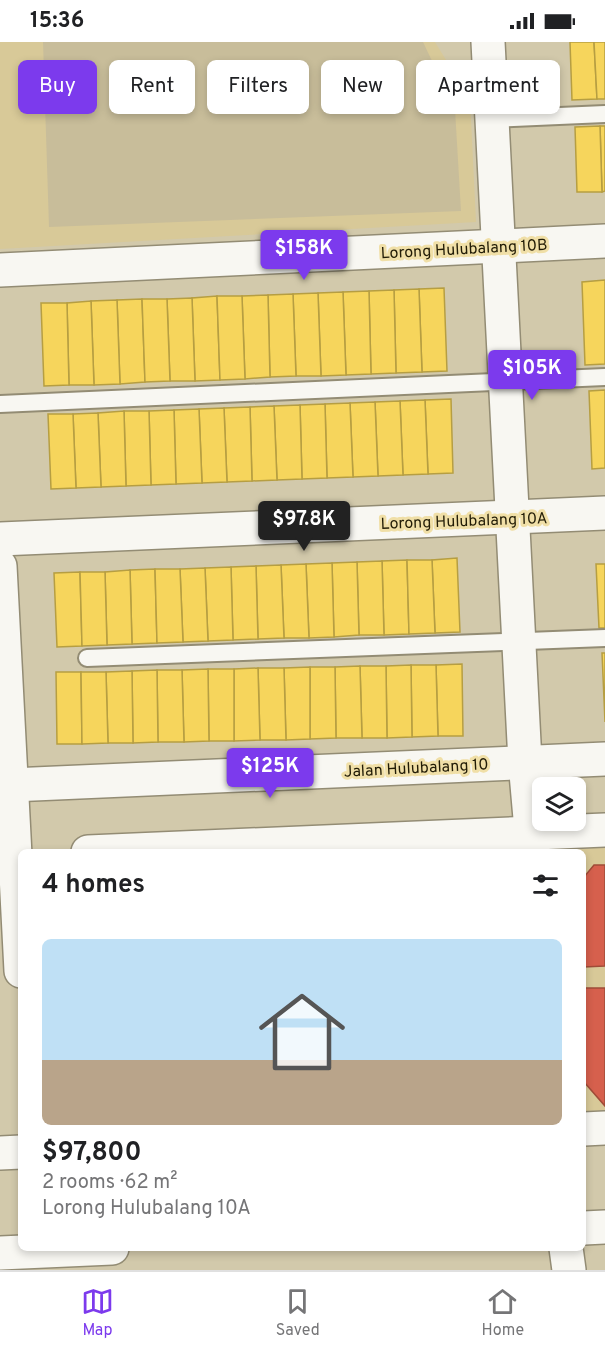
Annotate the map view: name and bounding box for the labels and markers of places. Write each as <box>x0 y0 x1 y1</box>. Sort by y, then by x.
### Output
pin: $158K <box>262 230 346 281</box>
pin: $105K <box>490 350 574 401</box>
pin: $97.8K <box>255 501 353 552</box>
pin: $125K <box>228 748 312 799</box>

